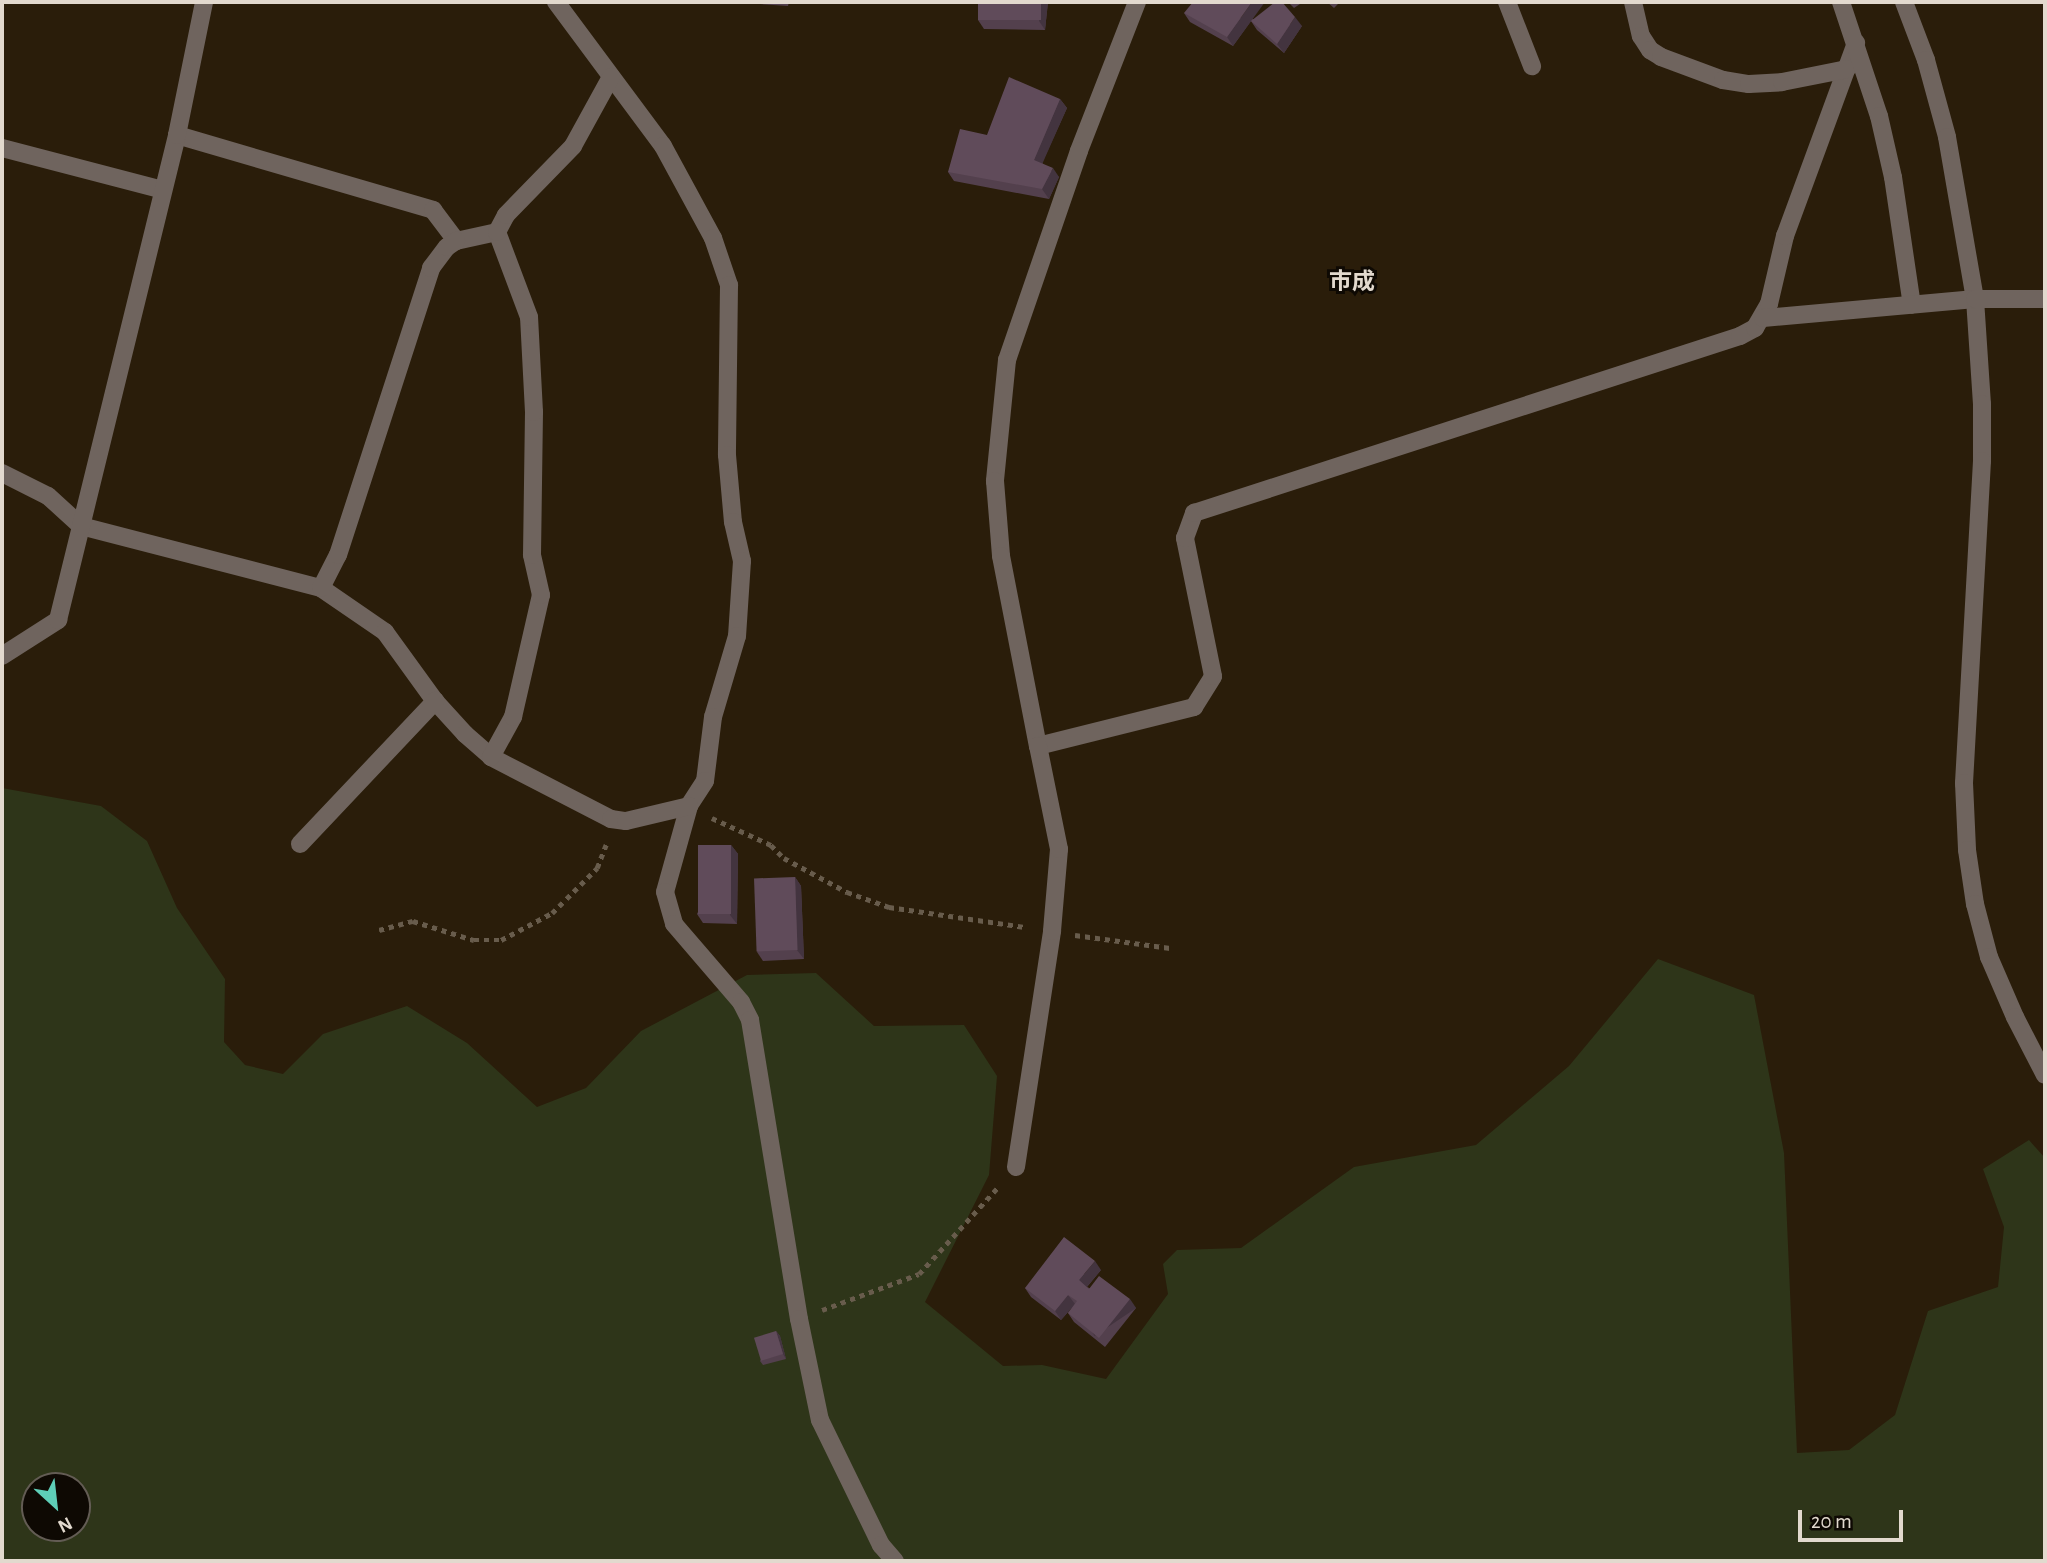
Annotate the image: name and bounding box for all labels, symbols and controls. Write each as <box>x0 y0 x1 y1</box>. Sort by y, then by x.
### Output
district label: 市成 <box>1329 269 1375 297</box>
north arrow <box>21 1472 91 1542</box>
scale bar <box>1802 1496 1907 1540</box>
text: 20 m <box>1811 1511 1852 1532</box>
text: N <box>55 1513 75 1536</box>

